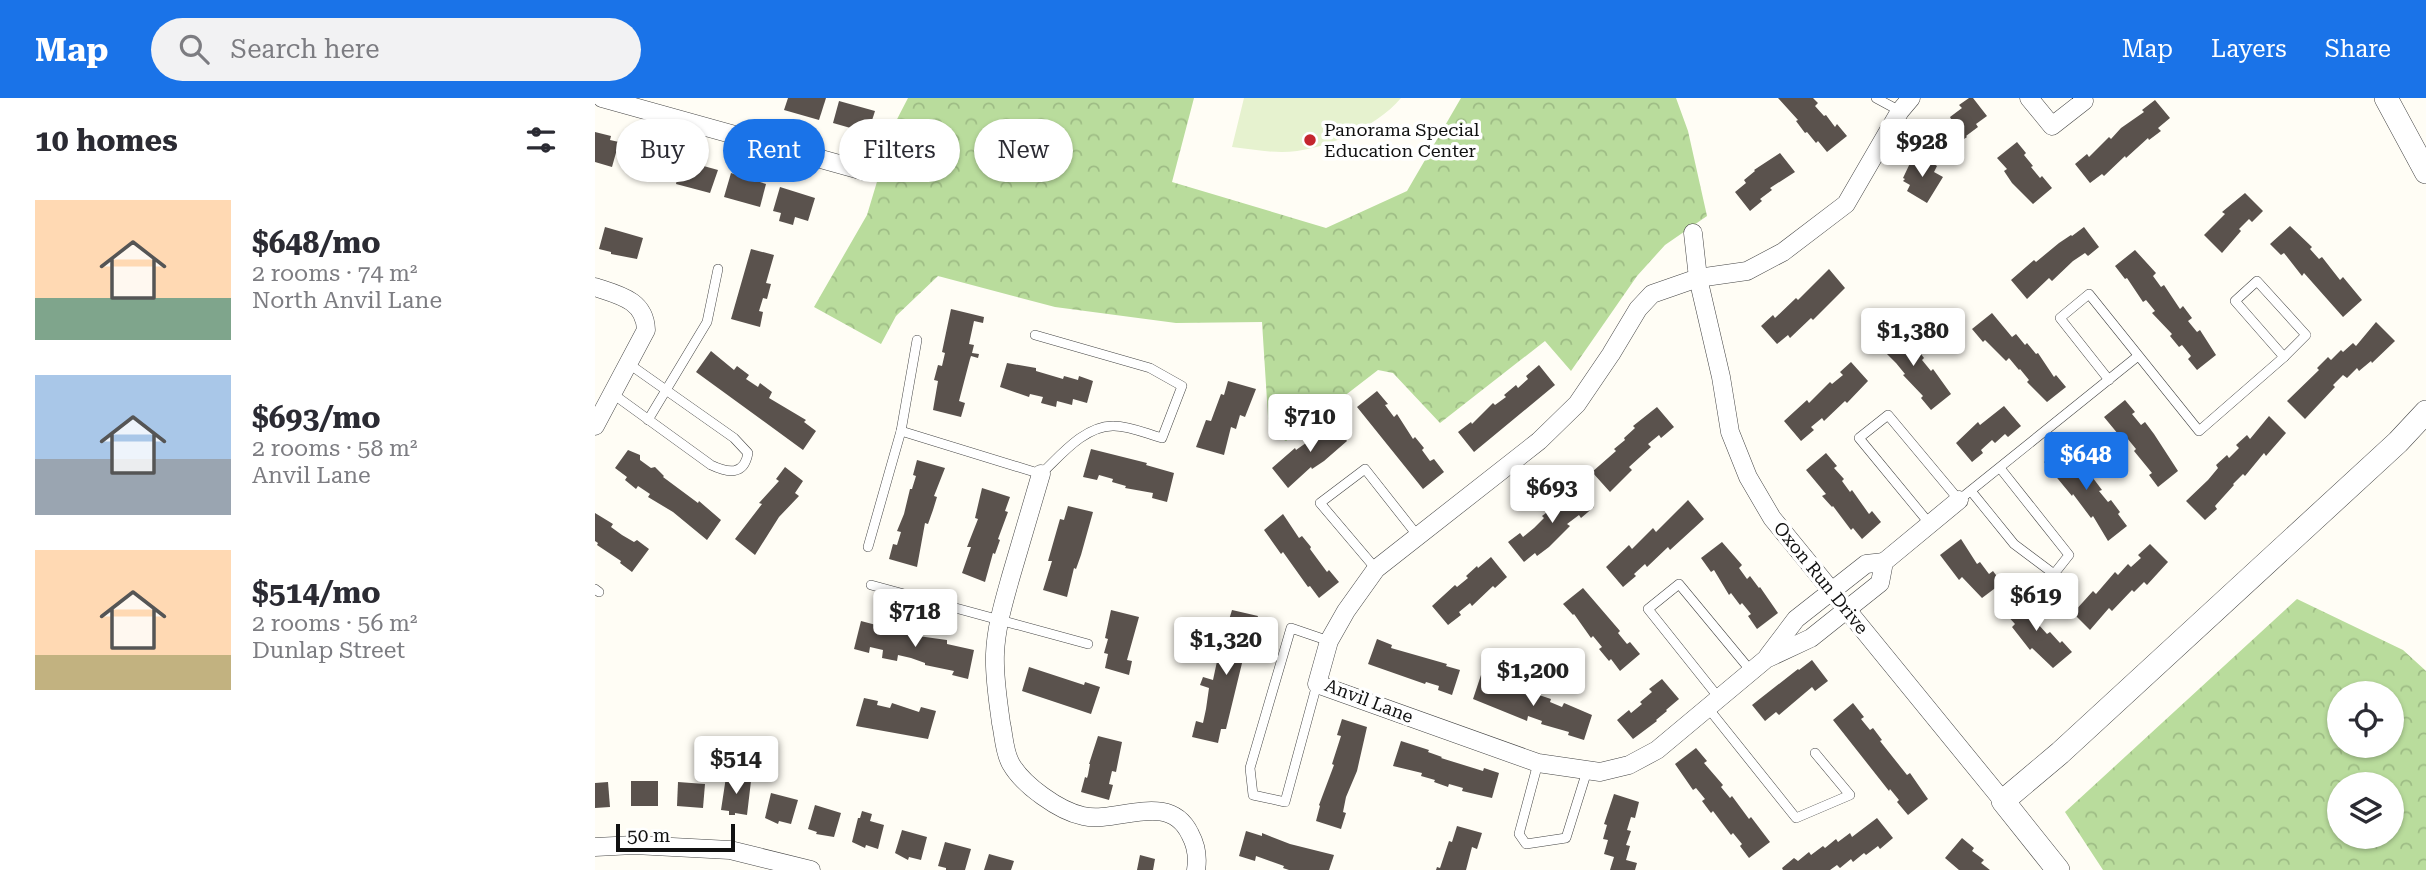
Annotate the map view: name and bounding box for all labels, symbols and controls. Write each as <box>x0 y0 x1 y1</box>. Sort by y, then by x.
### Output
search box <box>151 18 641 81</box>
text: Map <box>35 30 109 69</box>
icon: search <box>175 30 213 68</box>
text: Search here <box>231 34 380 64</box>
text: Map <box>2122 35 2173 63</box>
text: Layers <box>2211 35 2287 63</box>
text: Share <box>2325 35 2391 63</box>
chip: Buy <box>616 119 709 182</box>
chip: Rent <box>723 119 825 182</box>
chip: Filters <box>839 119 960 182</box>
chip: New <box>974 119 1073 182</box>
place label: Panorama Special Education Center <box>1324 119 1480 161</box>
pin: $928 <box>1881 120 1963 179</box>
icon: filters <box>522 121 560 159</box>
text: 10 homes <box>35 123 178 158</box>
text: $928 <box>1896 128 1948 155</box>
marker: Panorama Special Education Center <box>1302 132 1318 148</box>
text: $648/mo <box>252 225 381 260</box>
icon: home <box>91 228 175 312</box>
text: 2 rooms · 74 m² <box>252 260 418 287</box>
text: North Anvil Lane <box>252 287 442 314</box>
pin: $1,380 <box>1856 308 1970 368</box>
text: $1,380 <box>1877 317 1949 344</box>
pin: $710 <box>1269 394 1351 454</box>
text: $693/mo <box>252 400 381 435</box>
icon: home <box>91 403 175 487</box>
text: $710 <box>1284 403 1336 430</box>
pin: $648 <box>2045 432 2127 492</box>
text: 2 rooms · 58 m² <box>252 435 418 462</box>
text: $648 <box>2060 441 2112 468</box>
text: Anvil Lane <box>252 462 371 489</box>
pin: $693 <box>1511 466 1593 525</box>
text: $693 <box>1526 474 1578 501</box>
street label: Oxon Run Drive <box>1770 517 1873 638</box>
pin: $619 <box>1995 574 2077 633</box>
text: $514/mo <box>252 575 381 610</box>
icon: home <box>91 578 175 662</box>
text: $619 <box>2010 582 2062 609</box>
pin: $718 <box>874 589 956 649</box>
text: $718 <box>889 598 941 625</box>
text: 2 rooms · 56 m² <box>252 610 418 637</box>
pin: $1,320 <box>1169 618 1283 677</box>
text: $1,320 <box>1190 626 1262 653</box>
text: Dunlap Street <box>252 637 405 664</box>
pin: $1,200 <box>1476 648 1590 708</box>
text: $1,200 <box>1497 657 1569 684</box>
street label: Anvil Lane <box>1322 674 1416 727</box>
map controls <box>2327 681 2404 849</box>
button: locate <box>2327 681 2404 758</box>
pin: $514 <box>695 736 777 796</box>
text: $514 <box>710 745 762 772</box>
button: layers <box>2327 772 2404 849</box>
scale bar <box>616 821 735 853</box>
text: 50 m <box>627 824 670 847</box>

